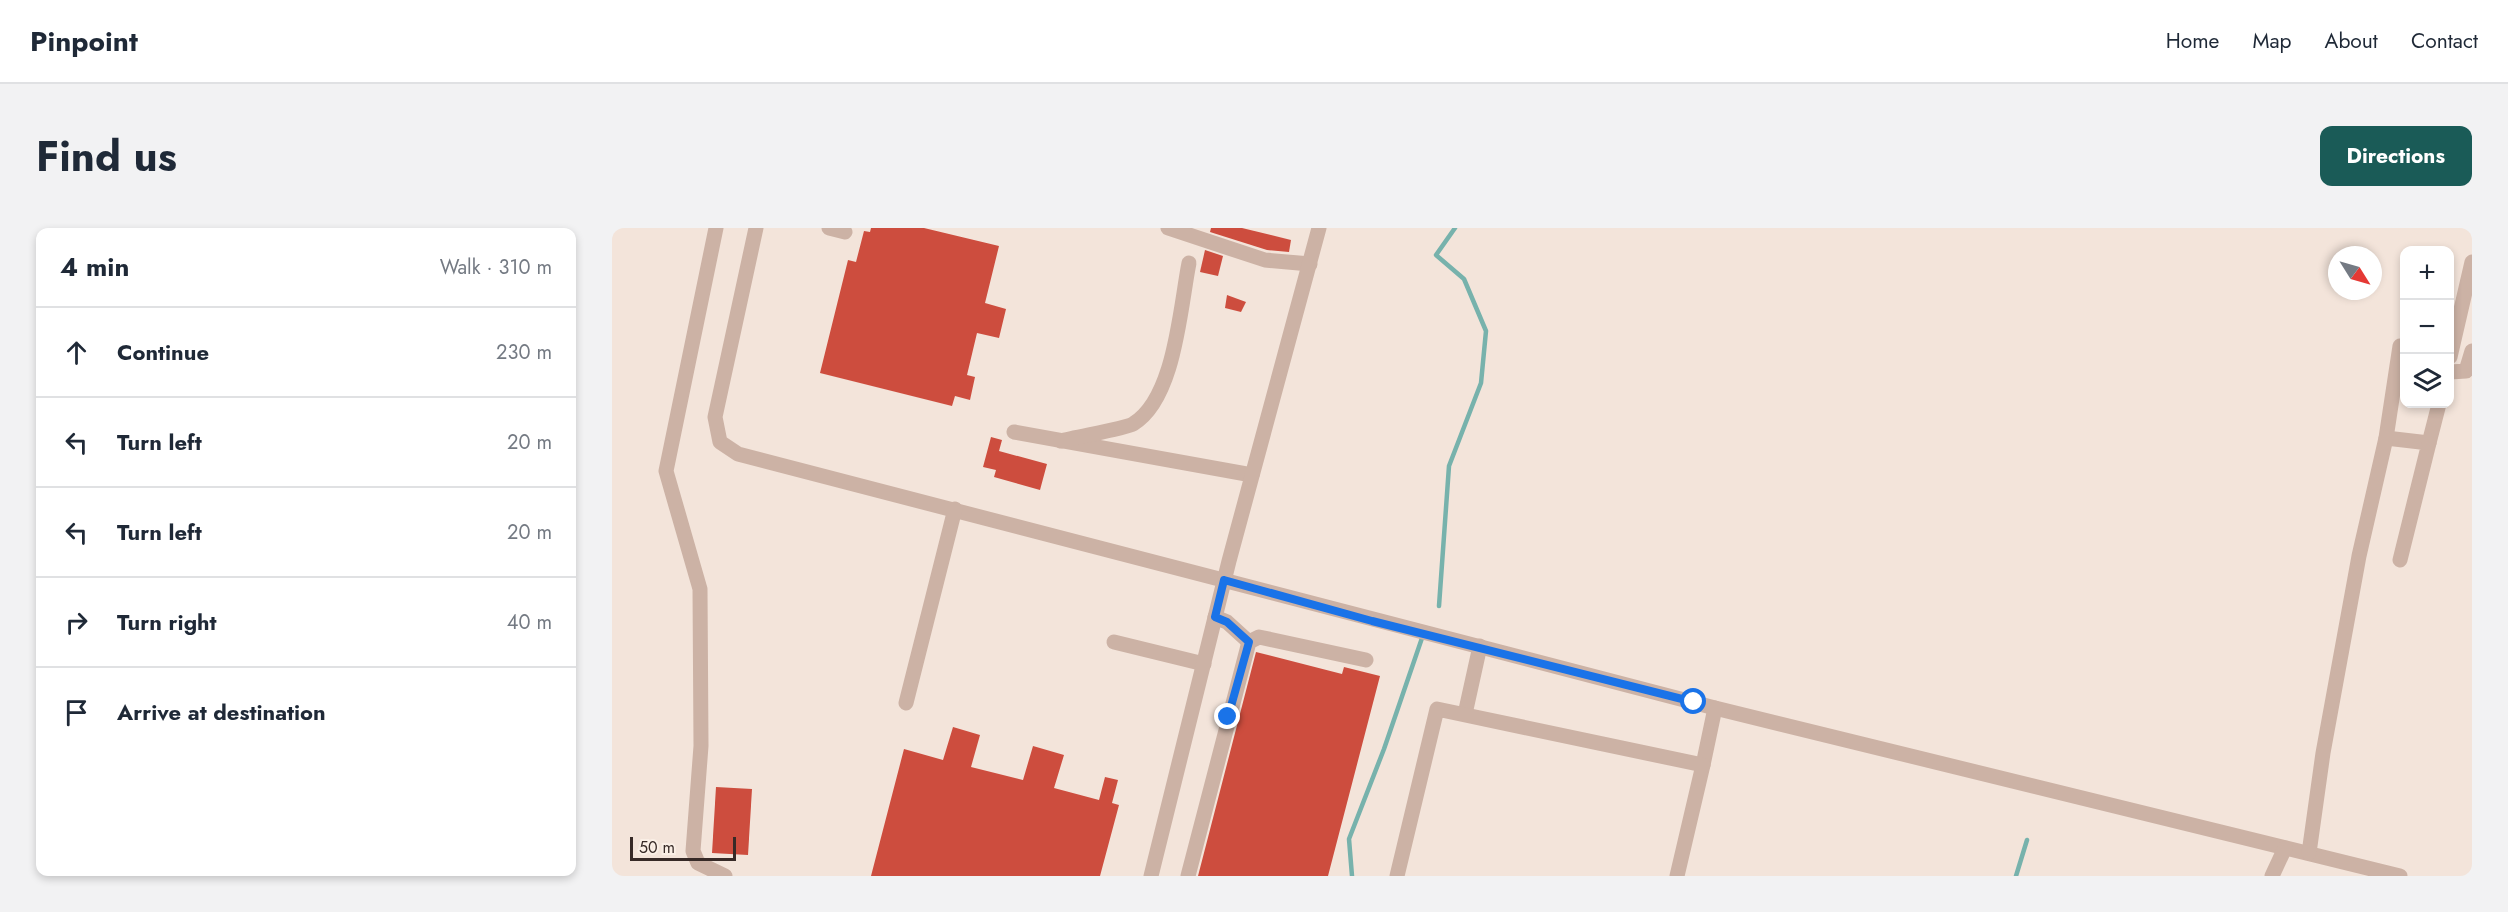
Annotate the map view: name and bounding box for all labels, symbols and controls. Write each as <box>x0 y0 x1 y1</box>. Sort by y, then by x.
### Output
text: Pinpoint <box>30 21 138 62</box>
text: Home <box>2166 26 2219 56</box>
text: Map <box>2252 26 2292 56</box>
text: About <box>2325 26 2378 56</box>
text: Contact <box>2411 26 2478 56</box>
text: Find us <box>36 126 177 187</box>
button: Directions <box>2320 126 2472 186</box>
north arrow <box>2328 246 2382 300</box>
map controls <box>2400 246 2454 408</box>
button: + <box>2400 246 2454 300</box>
text: 4 min <box>60 248 129 286</box>
text: Walk · 310 m <box>440 253 552 282</box>
button: − <box>2400 300 2454 354</box>
icon: ahead <box>60 336 93 369</box>
text: Continue <box>117 336 209 368</box>
text: 230 m <box>496 338 552 367</box>
button: layers <box>2400 354 2454 408</box>
icon: left <box>60 426 93 459</box>
text: Turn left <box>117 426 202 458</box>
text: 20 m <box>507 428 552 457</box>
icon: left <box>60 516 93 549</box>
text: Turn left <box>117 516 202 548</box>
text: 20 m <box>507 518 552 547</box>
icon: right <box>60 606 93 639</box>
text: Turn right <box>117 606 217 638</box>
text: 40 m <box>507 608 552 637</box>
route start <box>1680 688 1706 714</box>
icon: arrive <box>60 696 93 729</box>
text: Arrive at destination <box>117 696 326 728</box>
route end <box>1214 703 1240 729</box>
scale bar <box>630 834 736 862</box>
text: 50 m <box>639 836 675 859</box>

